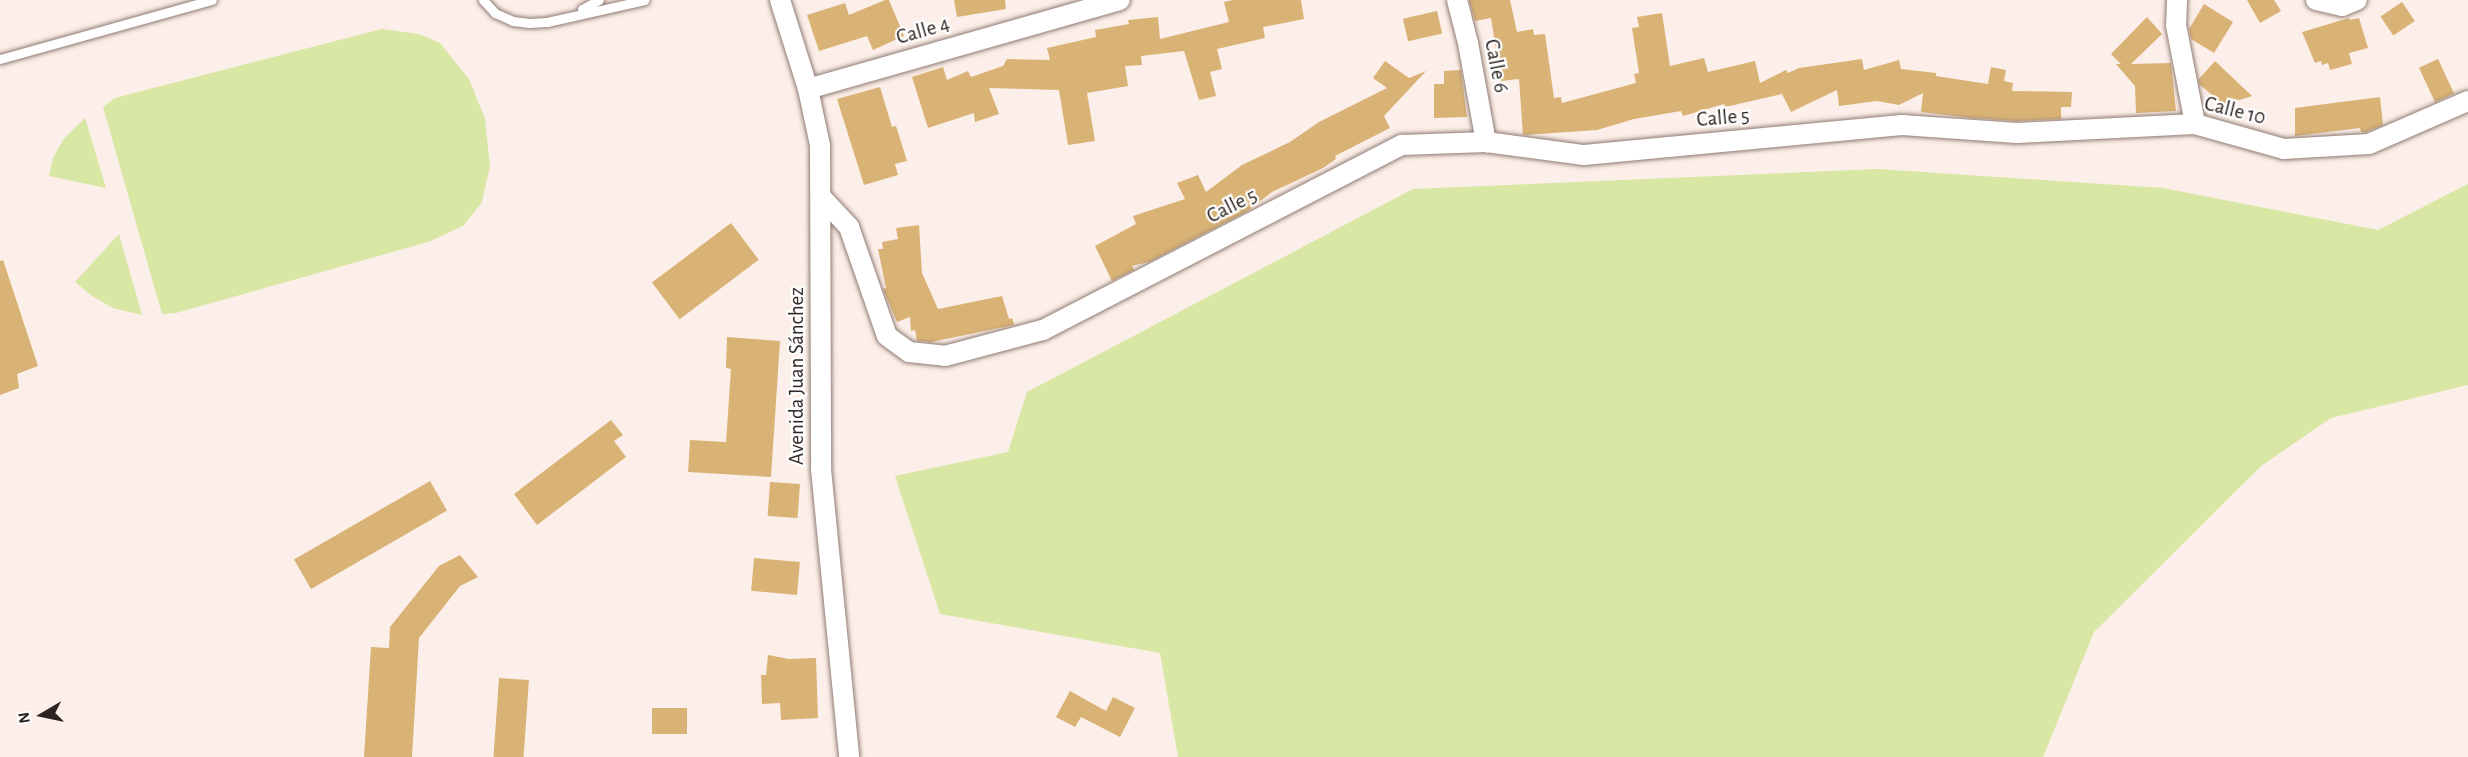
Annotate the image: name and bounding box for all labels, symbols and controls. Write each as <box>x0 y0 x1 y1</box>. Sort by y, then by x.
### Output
street label: Calle 4 <box>893 11 953 51</box>
street label: Calle 6 <box>1478 37 1514 95</box>
street label: Calle 10 <box>2202 91 2268 131</box>
street label: Calle 5 <box>1696 103 1750 133</box>
street label: Calle 5 <box>1203 183 1261 229</box>
street label: Avenida Juan Sánchez <box>784 287 810 465</box>
north arrow <box>12 685 72 745</box>
text: N <box>15 711 33 725</box>

